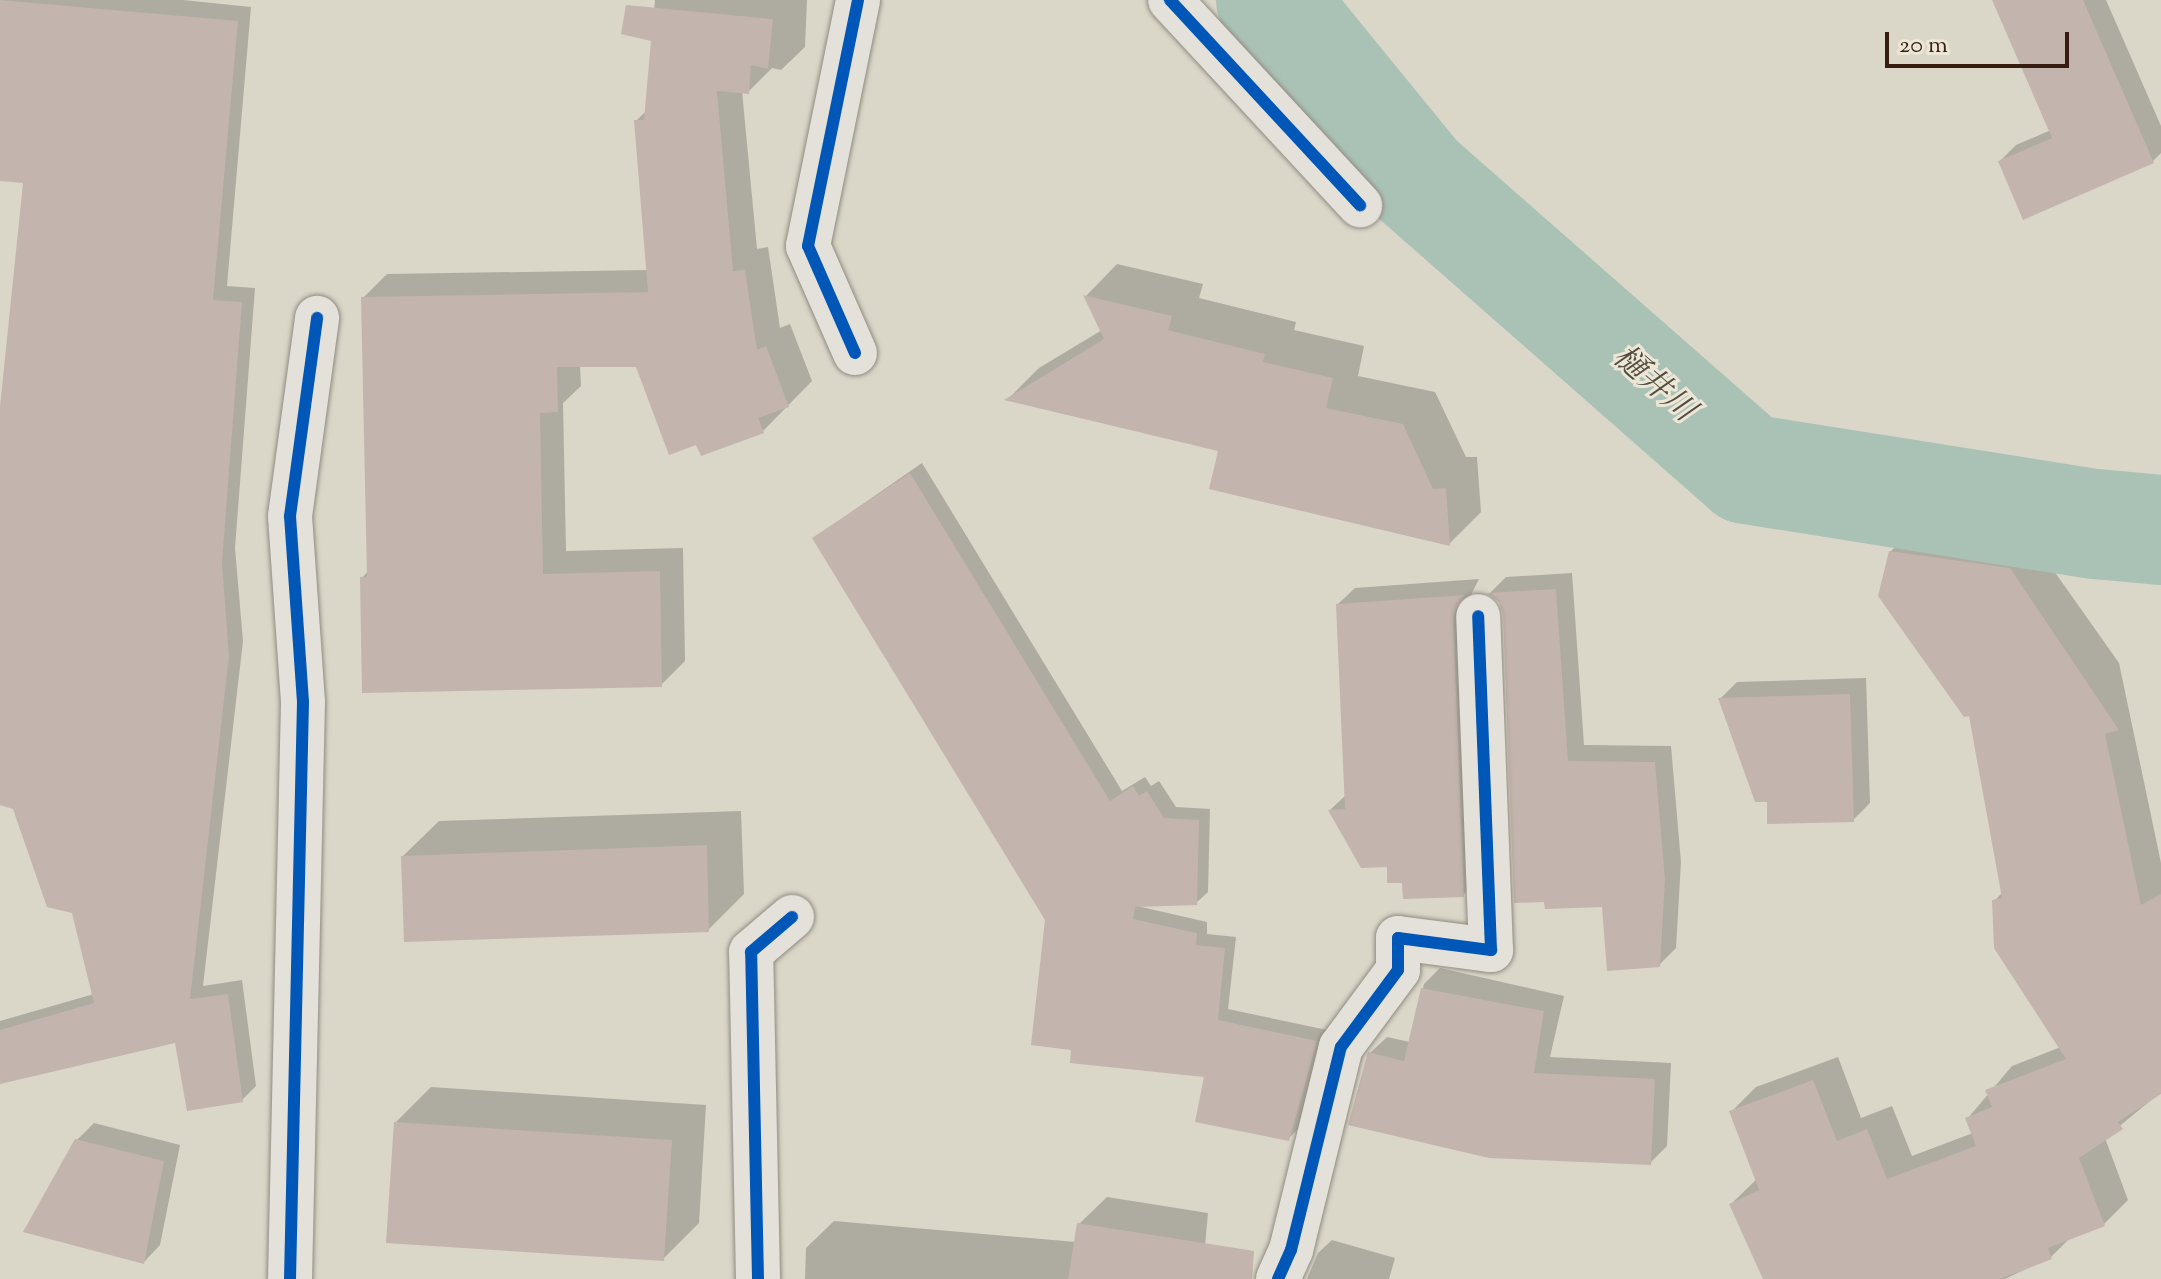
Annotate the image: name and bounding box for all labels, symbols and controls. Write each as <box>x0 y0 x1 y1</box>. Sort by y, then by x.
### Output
scale bar <box>1889 16 2073 66</box>
text: 20 m <box>1899 29 1948 63</box>
water label: 樋井川 <box>1604 339 1702 431</box>

